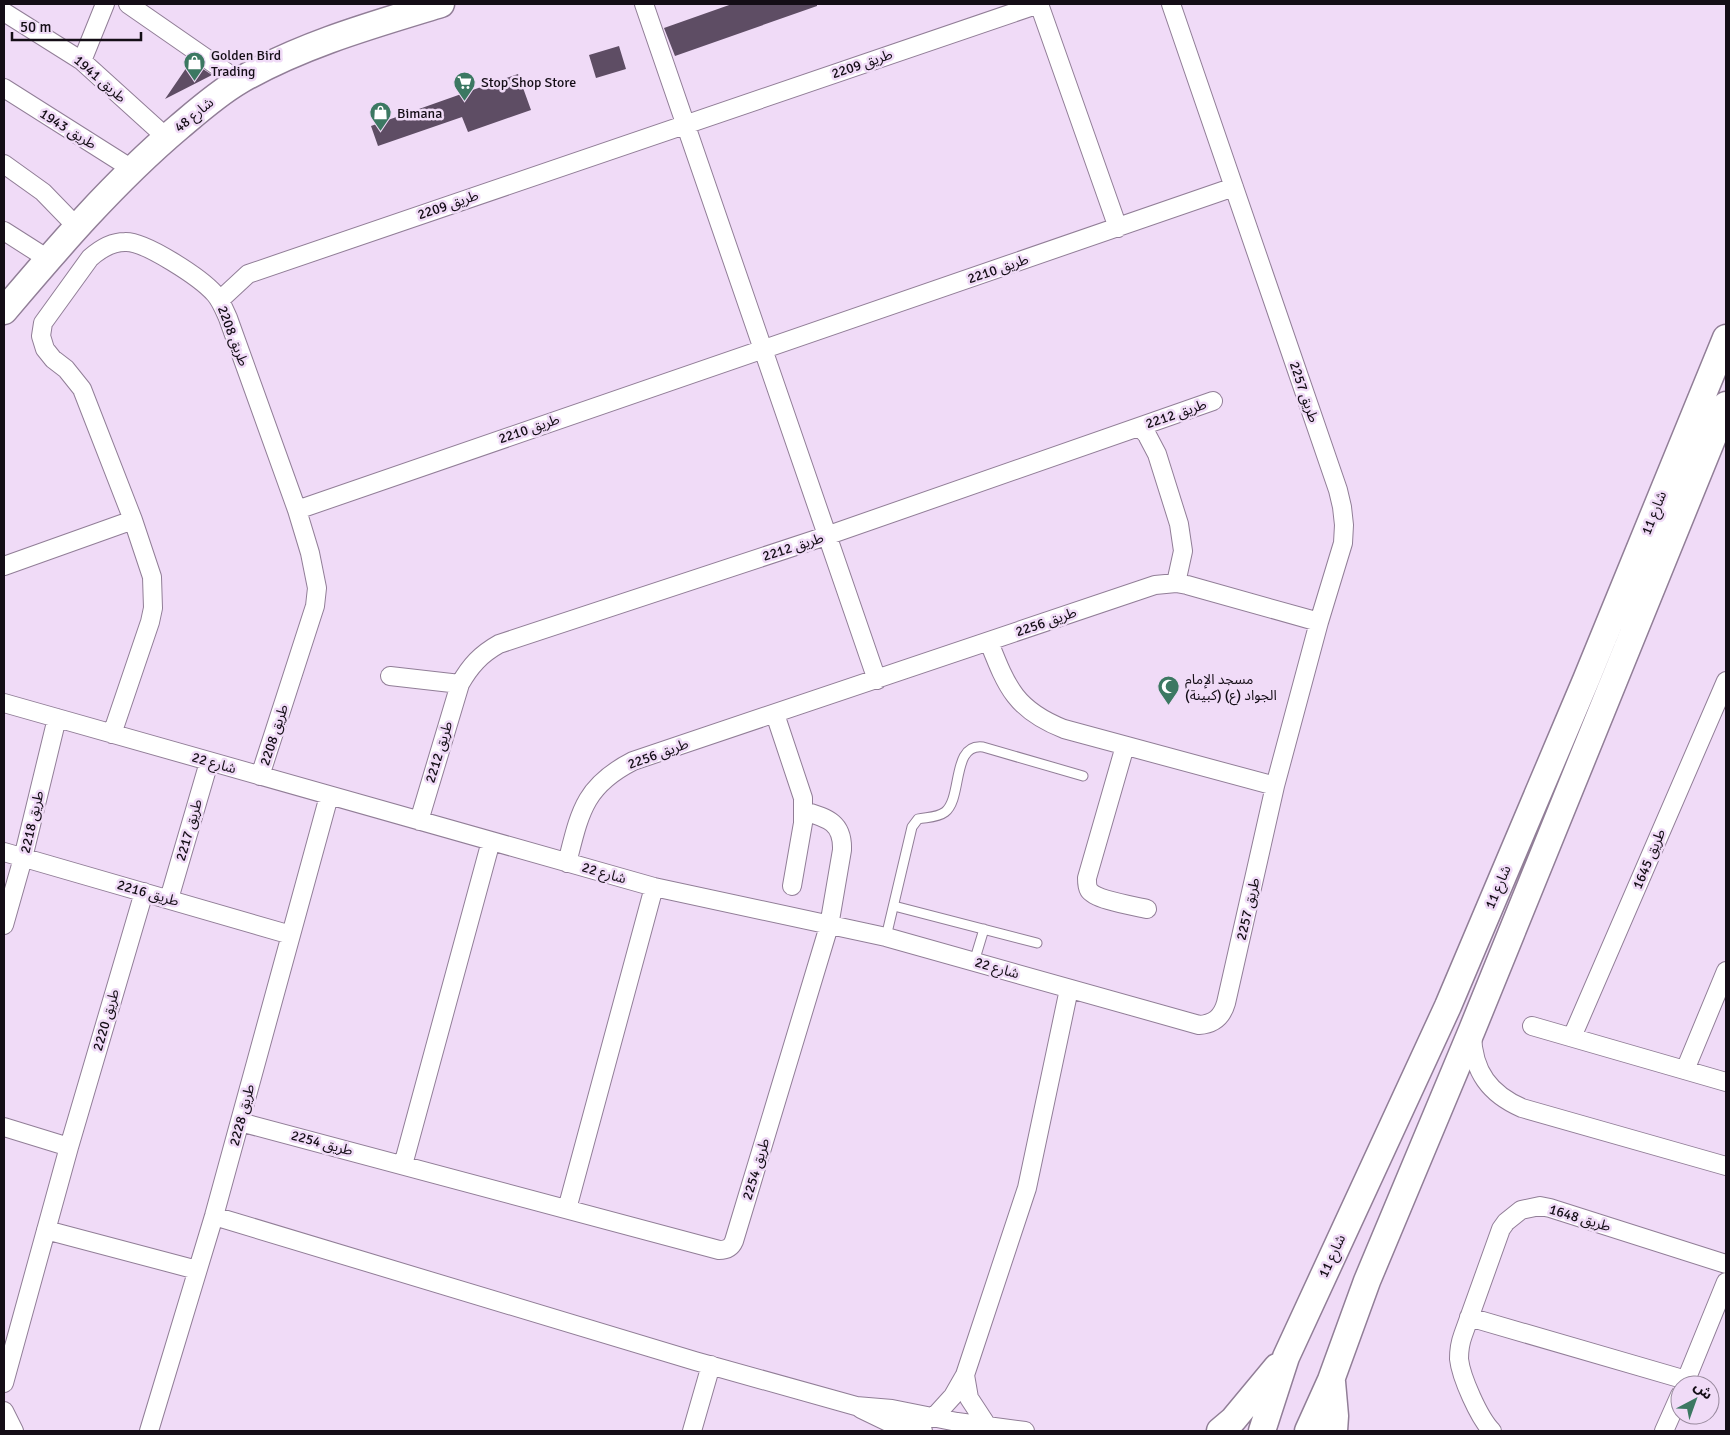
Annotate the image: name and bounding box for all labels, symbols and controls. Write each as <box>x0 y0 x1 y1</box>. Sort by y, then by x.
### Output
scale bar <box>12 10 141 42</box>
text: 50 m <box>20 18 51 36</box>
street label: طريق 2209 <box>829 46 895 83</box>
place label: Golden Bird Trading <box>211 47 281 80</box>
shop icon: Golden Bird Trading <box>183 51 207 82</box>
street label: طريق 1941 <box>70 52 130 107</box>
supermarket icon: Stop Shop Store <box>453 70 477 101</box>
place label: Stop Shop Store <box>481 74 576 91</box>
street label: شارع 48 <box>171 94 218 137</box>
shop icon: Bimana <box>369 101 393 132</box>
street label: طريق 1943 <box>36 105 99 154</box>
place label: Bimana <box>397 105 442 122</box>
street label: طريق 2209 <box>415 187 481 224</box>
street label: طريق 2210 <box>965 251 1031 288</box>
street label: طريق 2208 <box>213 303 252 369</box>
street label: طريق 2257 <box>1285 359 1322 425</box>
street label: طريق 2212 <box>1143 396 1209 433</box>
street label: طريق 2210 <box>496 411 562 448</box>
street label: شارع 11 <box>1638 489 1672 538</box>
street label: طريق 2212 <box>760 529 826 566</box>
street label: طريق 2256 <box>1013 604 1079 641</box>
place label: مسجد الإمام الجواد (ع) (كبينة) <box>1185 671 1277 706</box>
mosque icon: مسجد الإمام الجواد (ع) (كبينة) <box>1157 675 1181 706</box>
street label: طريق 2208 <box>256 702 293 768</box>
street label: طريق 2212 <box>422 719 457 785</box>
street label: طريق 2256 <box>625 735 691 774</box>
street label: شارع 22 <box>189 749 238 779</box>
street label: طريق 2218 <box>17 789 48 855</box>
street label: طريق 2217 <box>172 797 207 863</box>
street label: طريق 1645 <box>1629 826 1670 892</box>
street label: شارع 22 <box>579 859 628 889</box>
street label: شارع 11 <box>1481 863 1517 912</box>
street label: طريق 2216 <box>115 876 181 911</box>
street label: طريق 2257 <box>1233 876 1264 942</box>
street label: شارع 22 <box>972 954 1021 984</box>
street label: طريق 2220 <box>89 987 124 1053</box>
street label: طريق 2228 <box>226 1082 259 1148</box>
street label: طريق 2254 <box>289 1127 355 1160</box>
street label: طريق 2254 <box>739 1136 774 1202</box>
street label: طريق 1648 <box>1547 1201 1613 1236</box>
street label: شارع 11 <box>1315 1232 1351 1281</box>
north arrow <box>1670 1375 1720 1425</box>
text: ش <box>1690 1378 1716 1403</box>

